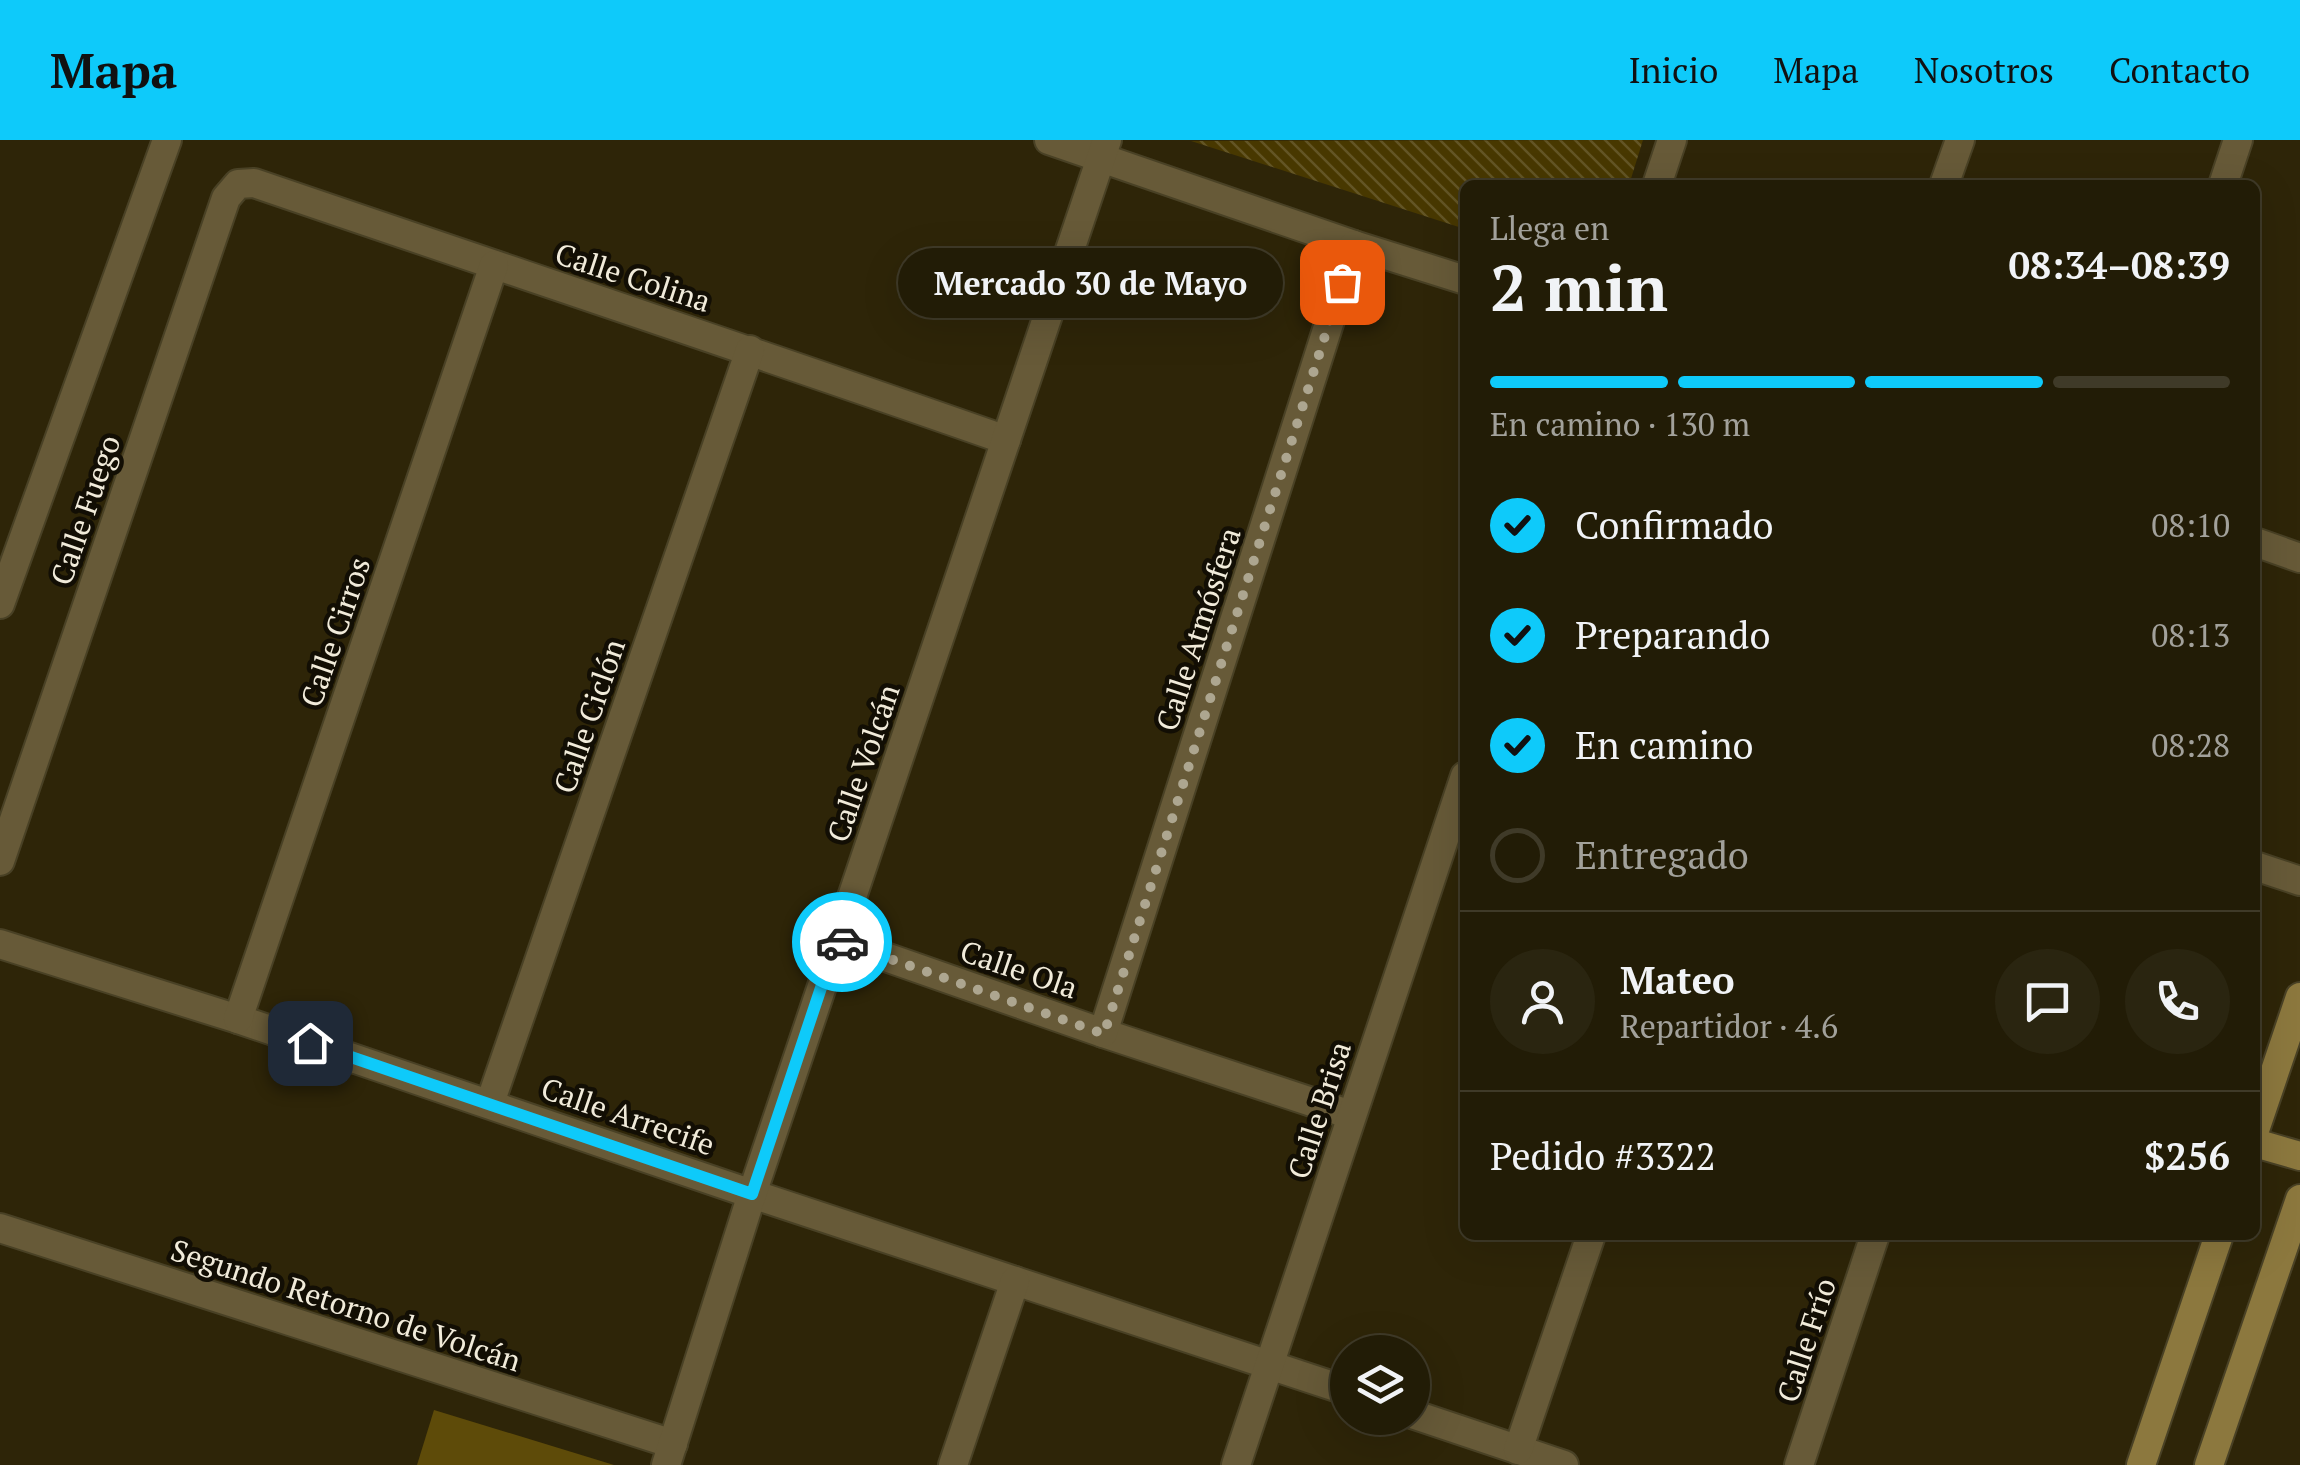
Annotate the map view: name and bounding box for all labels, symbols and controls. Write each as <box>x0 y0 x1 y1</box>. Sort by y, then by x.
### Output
text: Mapa <box>50 38 177 102</box>
text: Inicio <box>1628 47 1718 93</box>
text: Mapa <box>1773 47 1859 93</box>
text: Nosotros <box>1914 47 2054 93</box>
text: Contacto <box>2109 47 2250 93</box>
text: Llega en <box>1490 207 1609 249</box>
street label: Calle Colina <box>550 233 716 321</box>
pin <box>1300 240 1385 325</box>
text: 08:34–08:39 <box>2008 240 2230 290</box>
text: 2 min <box>1490 243 1668 330</box>
callout: Mercado 30 de Mayo <box>897 247 1282 317</box>
icon: bag <box>1315 255 1370 310</box>
text: Mercado 30 de Mayo <box>934 262 1247 304</box>
text: En camino · 130 m <box>1490 403 1750 445</box>
street label: Calle Fuego <box>41 430 129 590</box>
icon: check <box>1490 498 1545 553</box>
text: Confirmado <box>1575 500 1774 550</box>
text: 08:10 <box>2151 504 2230 546</box>
street label: Calle Atmósfera <box>1146 522 1250 736</box>
street label: Calle Cirros <box>291 552 379 712</box>
icon: check <box>1490 608 1545 663</box>
text: Preparando <box>1575 610 1770 660</box>
text: 08:13 <box>2151 614 2230 656</box>
street label: Calle Ciclón <box>544 633 634 798</box>
street label: Calle Volcán <box>817 679 909 847</box>
icon: check <box>1490 718 1545 773</box>
text: En camino <box>1575 720 1754 770</box>
text: 08:28 <box>2151 724 2230 766</box>
text: Entregado <box>1575 830 1749 880</box>
courier <box>792 892 892 992</box>
icon: car <box>815 915 870 970</box>
street label: Calle Ola <box>955 930 1083 1008</box>
button: person <box>1490 949 1595 1054</box>
button: chat <box>1995 949 2100 1054</box>
button: phone <box>2125 949 2230 1054</box>
text: Mateo <box>1620 955 1735 1005</box>
pin <box>268 1001 353 1086</box>
text: Repartidor · 4.6 <box>1620 1005 1838 1047</box>
icon: home <box>283 1016 338 1071</box>
street label: Calle Brisa <box>1278 1036 1360 1184</box>
street label: Calle Arrecife <box>536 1068 720 1164</box>
text: Pedido #3322 <box>1490 1131 1716 1181</box>
text: $256 <box>2144 1131 2230 1181</box>
street label: Segundo Retorno de Volcán <box>166 1229 526 1381</box>
street label: Calle Frío <box>1767 1273 1845 1407</box>
map controls <box>1330 1335 1430 1435</box>
button: layers <box>1330 1335 1430 1435</box>

